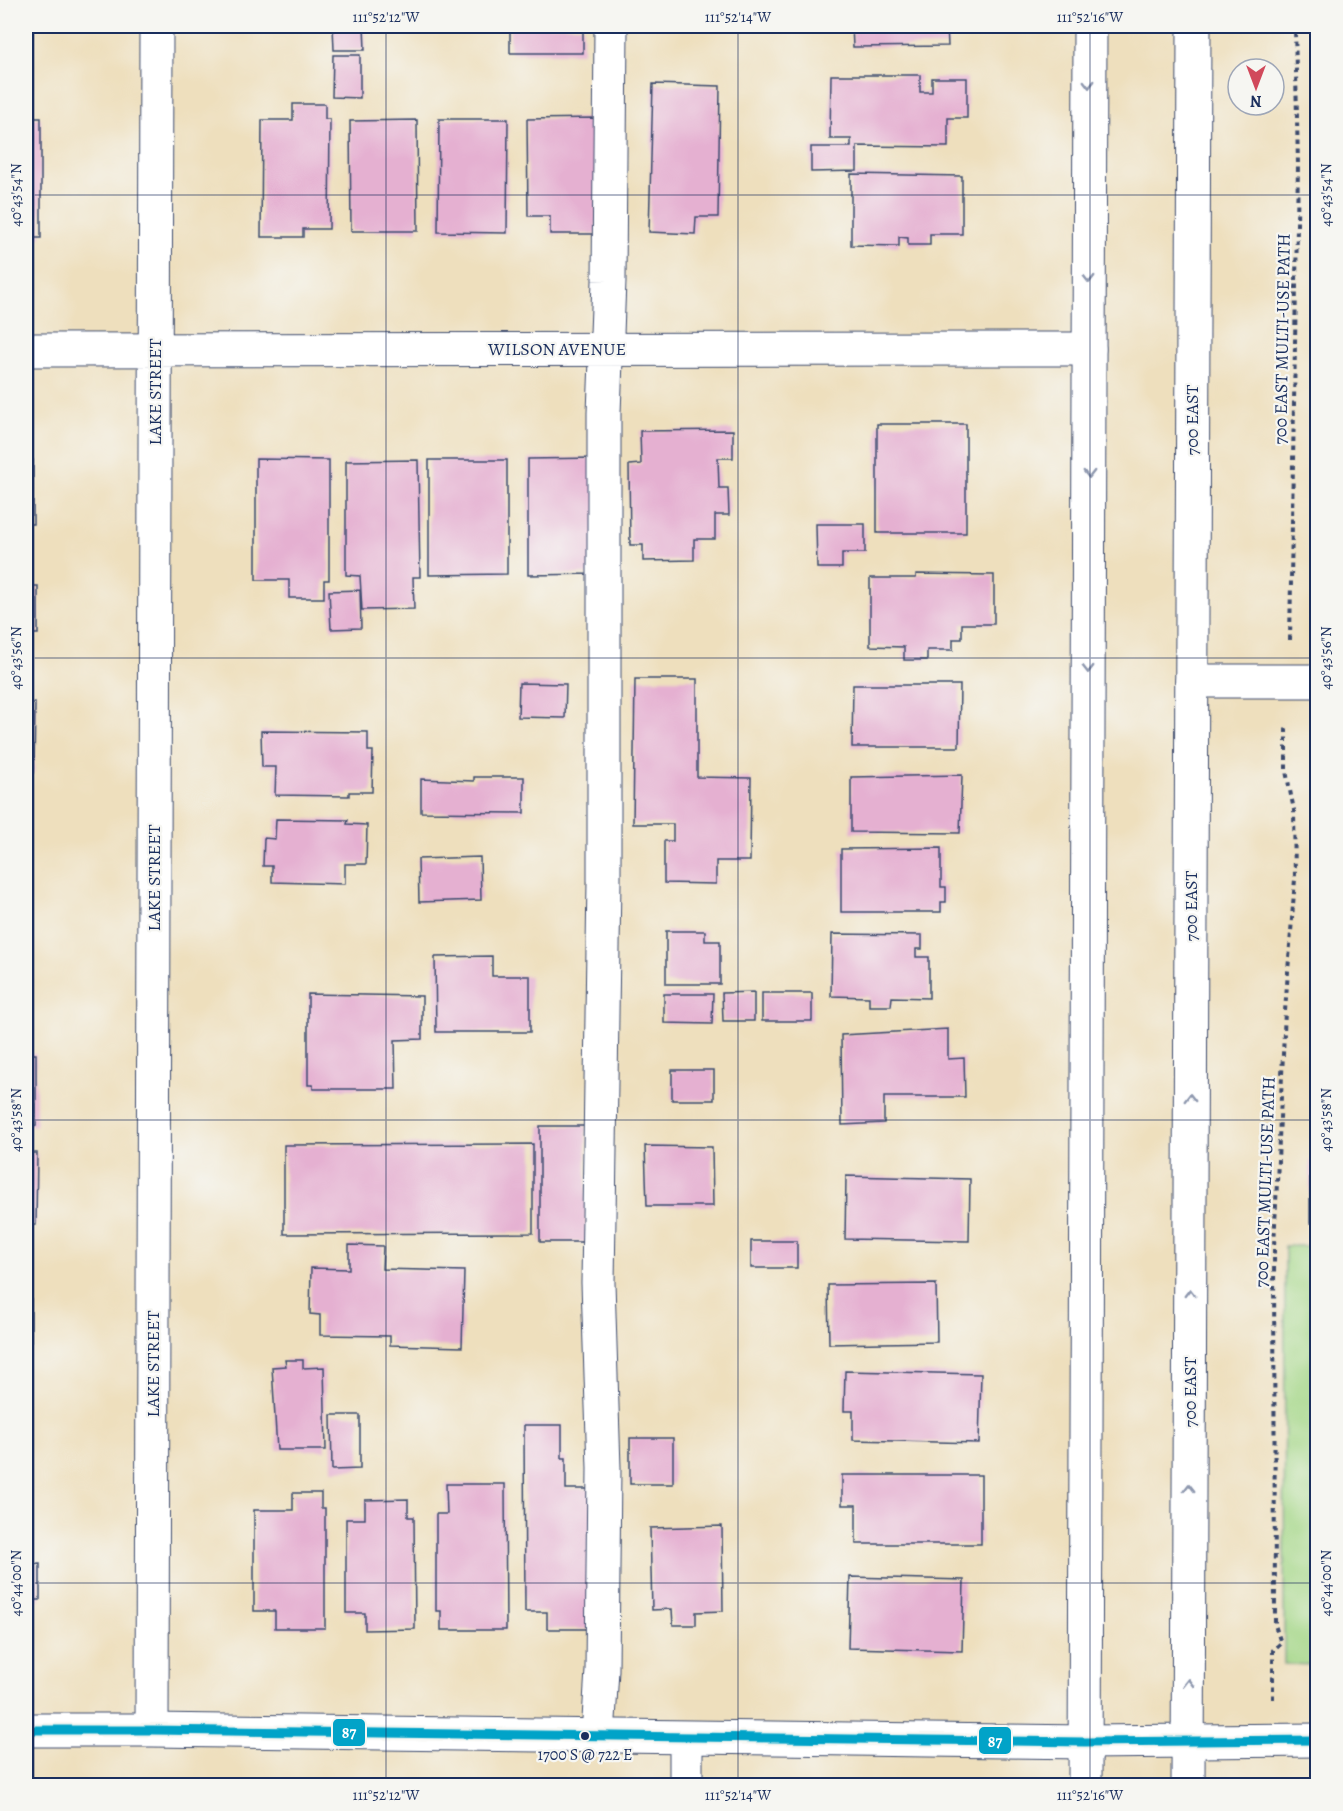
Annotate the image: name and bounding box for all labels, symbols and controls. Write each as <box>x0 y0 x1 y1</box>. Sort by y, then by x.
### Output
text: 111°52'12"W <box>353 7 419 27</box>
text: 111°52'14"W <box>705 7 771 27</box>
text: 111°52'16"W <box>1057 7 1123 27</box>
north arrow <box>1226 57 1286 117</box>
one-way arrow <box>1083 79 1095 88</box>
text: N <box>1250 90 1262 112</box>
text: 40°43'54"N <box>6 163 26 227</box>
text: 40°43'54"N <box>1316 163 1336 227</box>
street label: 700 EAST MULTI-USE PATH <box>1268 233 1296 445</box>
one-way arrow <box>1083 274 1095 283</box>
street label: WILSON AVENUE <box>487 337 626 361</box>
street label: LAKE STREET <box>143 338 167 446</box>
street label: 700 EAST <box>1180 384 1204 455</box>
one-way arrow <box>1083 469 1095 478</box>
text: 40°43'56"N <box>6 626 26 690</box>
text: 40°43'56"N <box>1316 626 1336 690</box>
one-way arrow <box>1082 664 1094 673</box>
street label: LAKE STREET <box>142 824 166 932</box>
street label: 700 EAST <box>1179 870 1203 941</box>
street label: 700 EAST MULTI-USE PATH <box>1249 1076 1281 1288</box>
text: 40°43'58"N <box>6 1088 26 1152</box>
text: 40°43'58"N <box>1316 1088 1336 1152</box>
one-way arrow <box>1184 1093 1196 1102</box>
one-way arrow <box>1184 1288 1196 1297</box>
street label: LAKE STREET <box>141 1310 165 1418</box>
street label: 700 EAST <box>1178 1356 1202 1427</box>
one-way arrow <box>1183 1483 1195 1492</box>
text: 40°44'00"N <box>6 1549 26 1616</box>
text: 40°44'00"N <box>1316 1549 1336 1616</box>
one-way arrow <box>1183 1678 1195 1687</box>
line badge: 87 <box>332 1718 366 1747</box>
text: 87 <box>342 1722 356 1744</box>
line badge: 87 <box>978 1726 1012 1755</box>
marker: 1700 S @ 722 E <box>579 1730 591 1742</box>
text: 87 <box>988 1731 1002 1753</box>
place label: 1700 S @ 722 E <box>537 1744 633 1766</box>
text: 111°52'12"W <box>353 1785 419 1805</box>
text: 111°52'14"W <box>705 1785 771 1805</box>
text: 111°52'16"W <box>1057 1785 1123 1805</box>

